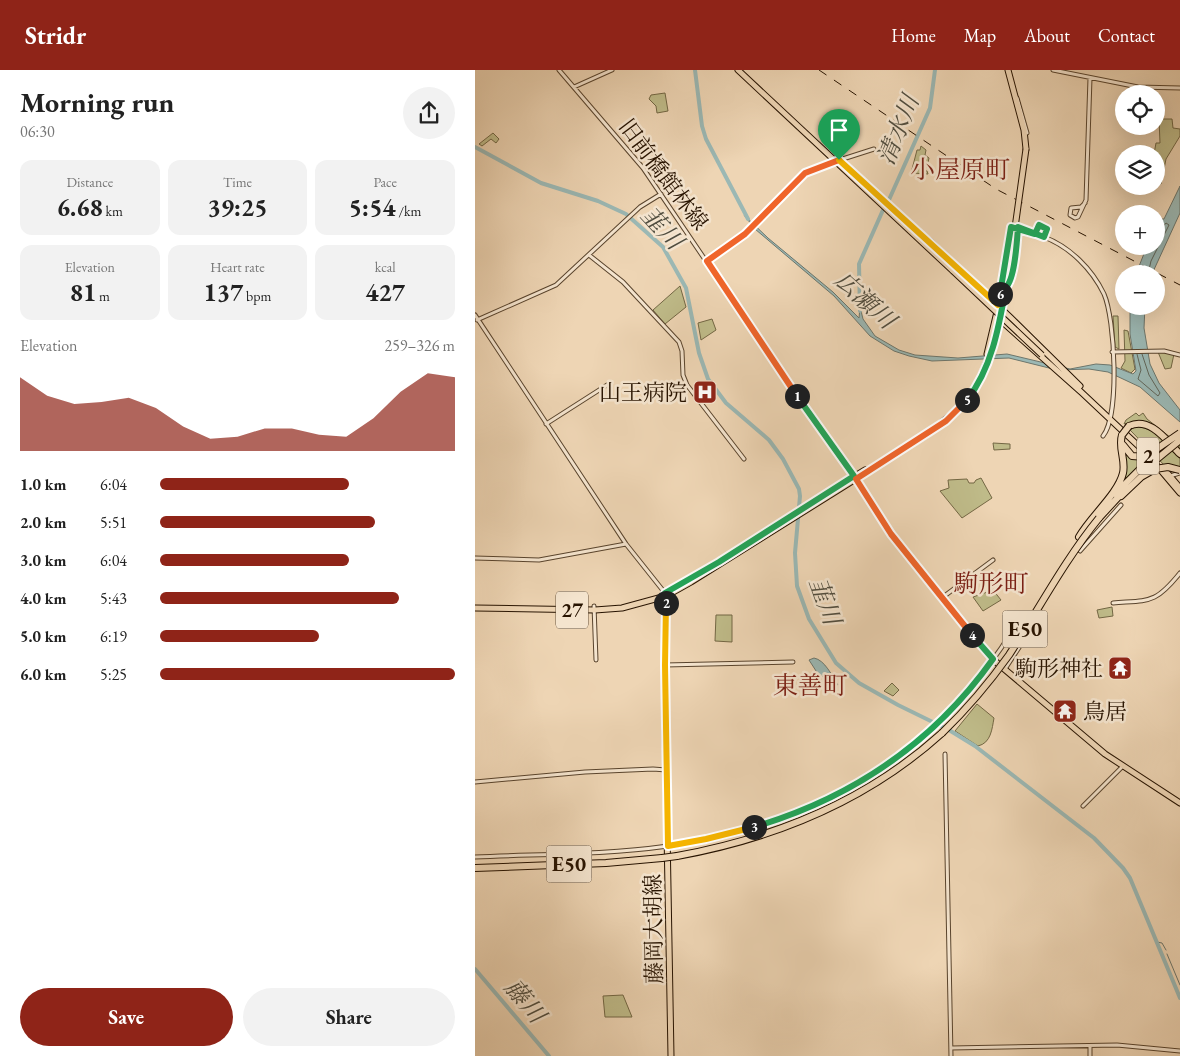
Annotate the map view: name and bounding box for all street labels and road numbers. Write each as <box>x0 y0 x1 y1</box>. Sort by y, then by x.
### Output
street label: 旧前橋館林線 <box>612 113 715 236</box>
road number: 2 <box>1137 438 1159 474</box>
road number: 27 <box>556 592 588 628</box>
road number: E50 <box>1003 610 1047 648</box>
road number: E50 <box>547 846 591 882</box>
street label: 藤岡大胡線 <box>638 874 669 984</box>

